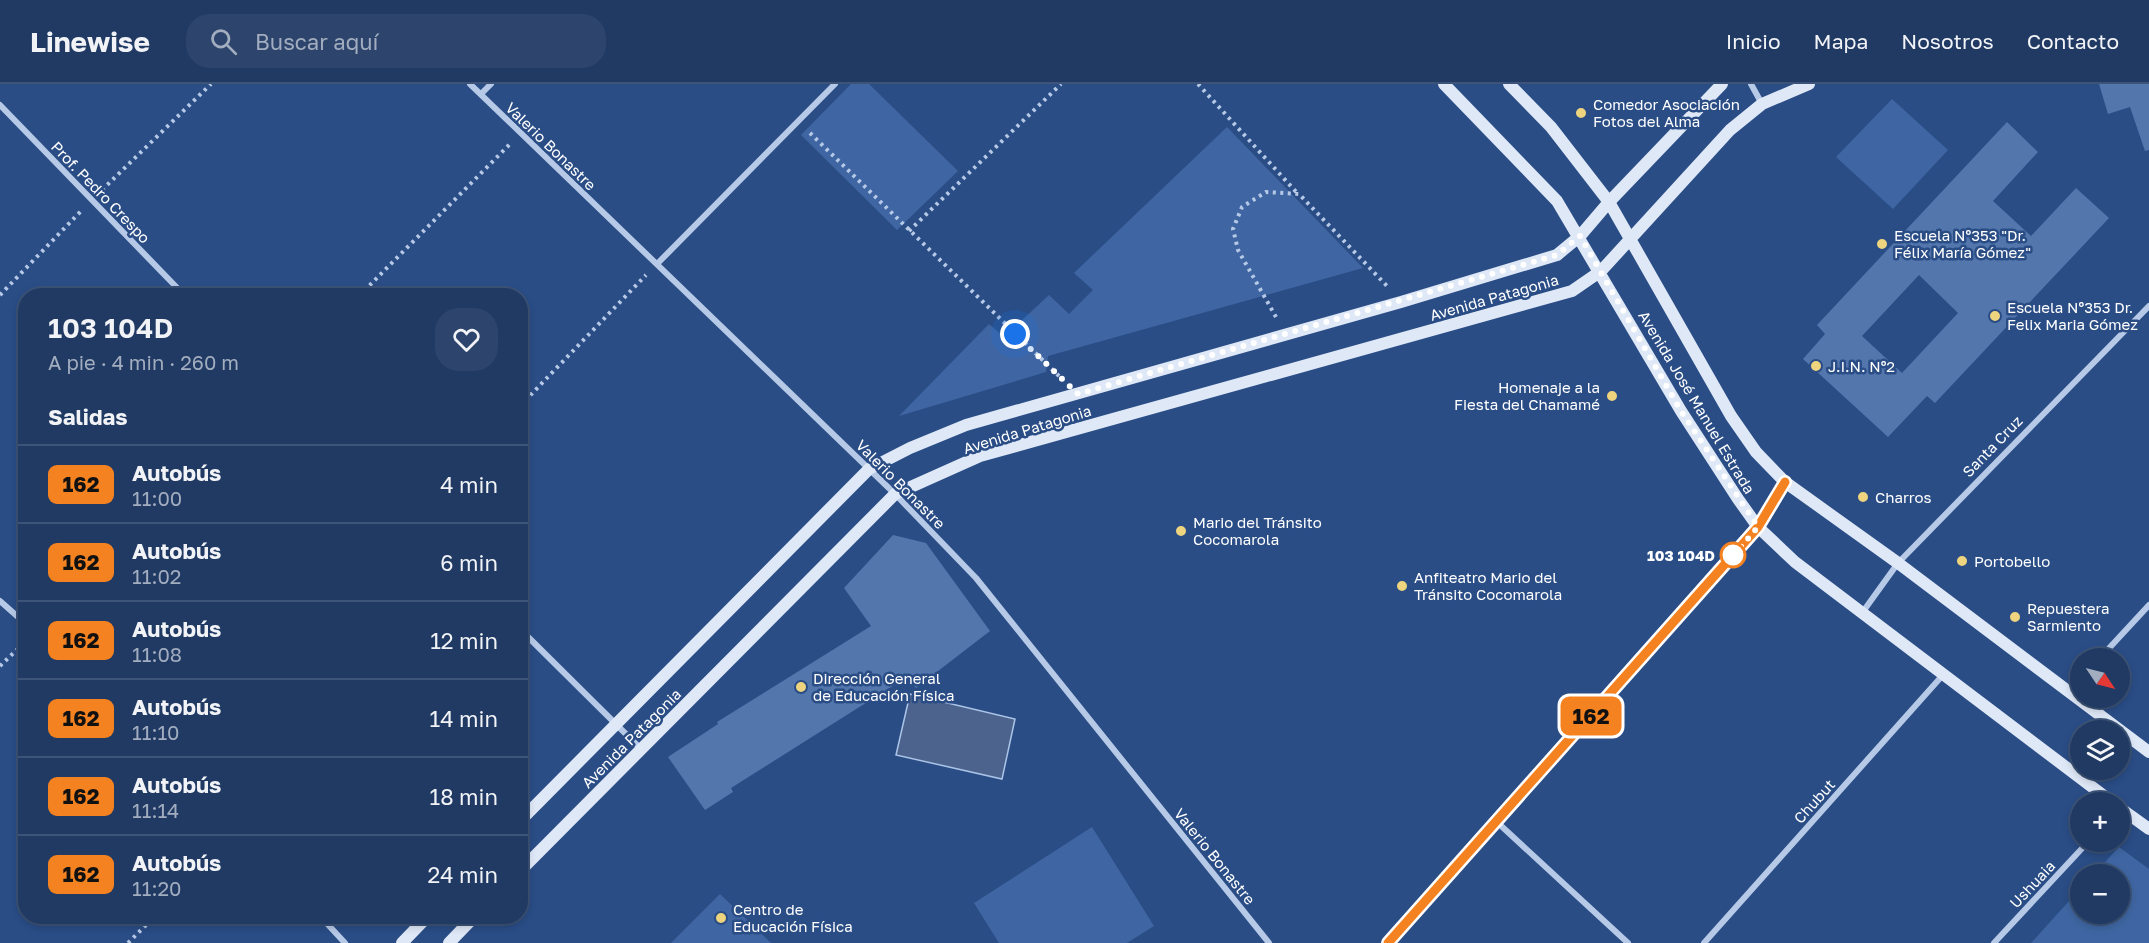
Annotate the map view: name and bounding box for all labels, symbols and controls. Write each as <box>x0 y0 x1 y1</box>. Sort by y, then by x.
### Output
search box <box>186 14 606 68</box>
text: Linewise <box>30 25 150 58</box>
icon: search <box>207 25 240 58</box>
text: Buscar aquí <box>255 28 378 55</box>
text: Inicio <box>1726 28 1781 54</box>
text: Mapa <box>1814 28 1868 54</box>
text: Nosotros <box>1901 28 1994 54</box>
text: Contacto <box>2027 28 2119 54</box>
place label: Comedor Asociación Fotos del Alma <box>1593 95 1740 130</box>
street label: Valerio Bonastre <box>502 98 600 194</box>
marker: Comedor Asociación Fotos del Alma <box>1574 106 1588 120</box>
street label: Prof. Pedro Crespo <box>48 137 154 247</box>
place label: Escuela Nº353 "Dr. Félix María Gómez" <box>1894 226 2031 261</box>
marker: Escuela Nº353 "Dr. Félix María Gómez" <box>1875 237 1889 251</box>
street label: Avenida Patagonia <box>1428 270 1560 324</box>
place label: Escuela Nº353 Dr. Felix Maria Gómez <box>2007 298 2138 333</box>
street label: Avenida José Manuel Estrada <box>1635 307 1759 497</box>
button: heart <box>435 308 498 371</box>
marker: Escuela Nº353 Dr. Felix Maria Gómez <box>1988 309 2002 323</box>
text: 103 104D <box>48 311 173 344</box>
your location <box>1000 319 1030 349</box>
text: A pie · 4 min · 260 m <box>48 350 239 374</box>
place label: J.I.N. Nº2 <box>1828 357 1895 375</box>
marker: J.I.N. Nº2 <box>1809 359 1823 373</box>
place label: Homenaje a la Fiesta del Chamamé <box>1454 378 1600 413</box>
marker: Homenaje a la Fiesta del Chamamé <box>1605 389 1619 403</box>
street label: Avenida Patagonia <box>961 401 1093 457</box>
text: Salidas <box>48 403 128 430</box>
street label: Santa Cruz <box>1958 411 2026 480</box>
street label: Valerio Bonastre <box>853 436 950 533</box>
text: Autobús <box>132 459 221 486</box>
text: 162 <box>63 471 99 497</box>
text: 4 min <box>440 471 498 498</box>
text: 11:00 <box>132 486 182 510</box>
place label: Charros <box>1875 488 1931 506</box>
marker: Charros <box>1856 490 1870 504</box>
place label: Mario del Tránsito Cocomarola <box>1193 513 1322 548</box>
marker: Mario del Tránsito Cocomarola <box>1174 524 1188 538</box>
text: Autobús <box>132 537 221 564</box>
marker: 103 104D <box>1720 542 1746 568</box>
place label: 103 104D <box>1647 546 1715 564</box>
text: 162 <box>63 549 99 575</box>
text: 6 min <box>440 549 498 576</box>
place label: Portobello <box>1974 552 2050 570</box>
marker: Portobello <box>1955 554 1969 568</box>
text: 11:02 <box>132 564 181 588</box>
place label: Anfiteatro Mario del Tránsito Cocomarola <box>1414 568 1562 603</box>
marker: Anfiteatro Mario del Tránsito Cocomarola <box>1395 579 1409 593</box>
place label: Repuestera Sarmiento <box>2027 599 2110 634</box>
marker: Repuestera Sarmiento <box>2008 610 2022 624</box>
text: Autobús <box>132 615 221 642</box>
text: 162 <box>63 627 99 653</box>
text: 12 min <box>430 627 498 654</box>
text: 11:08 <box>132 642 182 666</box>
north arrow <box>2070 648 2130 708</box>
map controls <box>2070 648 2130 924</box>
place label: Dirección General de Educación Física <box>813 669 954 704</box>
marker: Dirección General de Educación Física <box>794 680 808 694</box>
street label: Avenida Patagonia <box>578 685 684 791</box>
text: Autobús <box>132 693 221 720</box>
line badge: 162 <box>1556 696 1626 736</box>
text: 162 <box>1573 703 1609 729</box>
text: 162 <box>63 705 99 731</box>
text: 14 min <box>430 705 498 732</box>
text: 11:10 <box>132 720 180 744</box>
button: layers <box>2070 720 2130 780</box>
text: Autobús <box>132 771 221 798</box>
street label: Chubut <box>1790 775 1838 827</box>
text: 162 <box>63 783 99 809</box>
text: 18 min <box>430 783 498 810</box>
button: + <box>2070 792 2130 852</box>
text: 11:14 <box>132 798 179 822</box>
street label: Valerio Bonastre <box>1171 804 1260 908</box>
text: Autobús <box>132 849 221 876</box>
street label: Ushuaia <box>2006 857 2058 911</box>
text: 162 <box>63 861 99 887</box>
text: 24 min <box>427 861 498 888</box>
button: − <box>2070 864 2130 924</box>
text: 11:20 <box>132 876 181 900</box>
place label: Centro de Educación Física <box>733 900 853 935</box>
marker: Centro de Educación Física <box>714 911 728 925</box>

